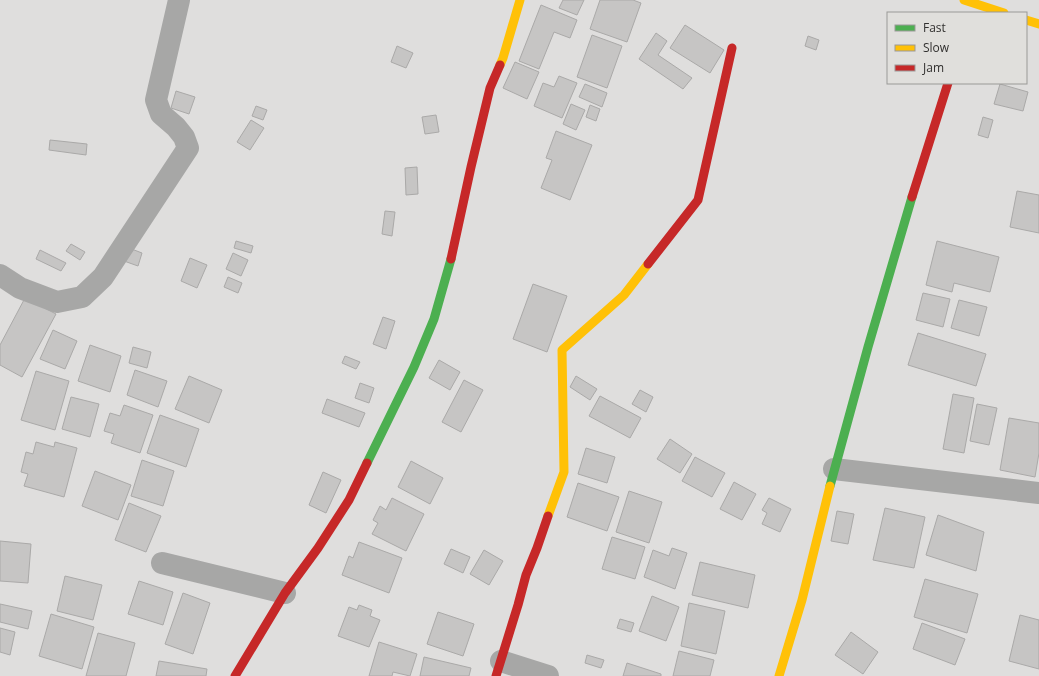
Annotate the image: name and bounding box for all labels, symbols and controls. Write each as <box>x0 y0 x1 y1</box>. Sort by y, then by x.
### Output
legend <box>887 12 1027 84</box>
text: Fast <box>923 19 946 36</box>
text: Slow <box>923 39 950 56</box>
text: Jam <box>922 59 944 76</box>

